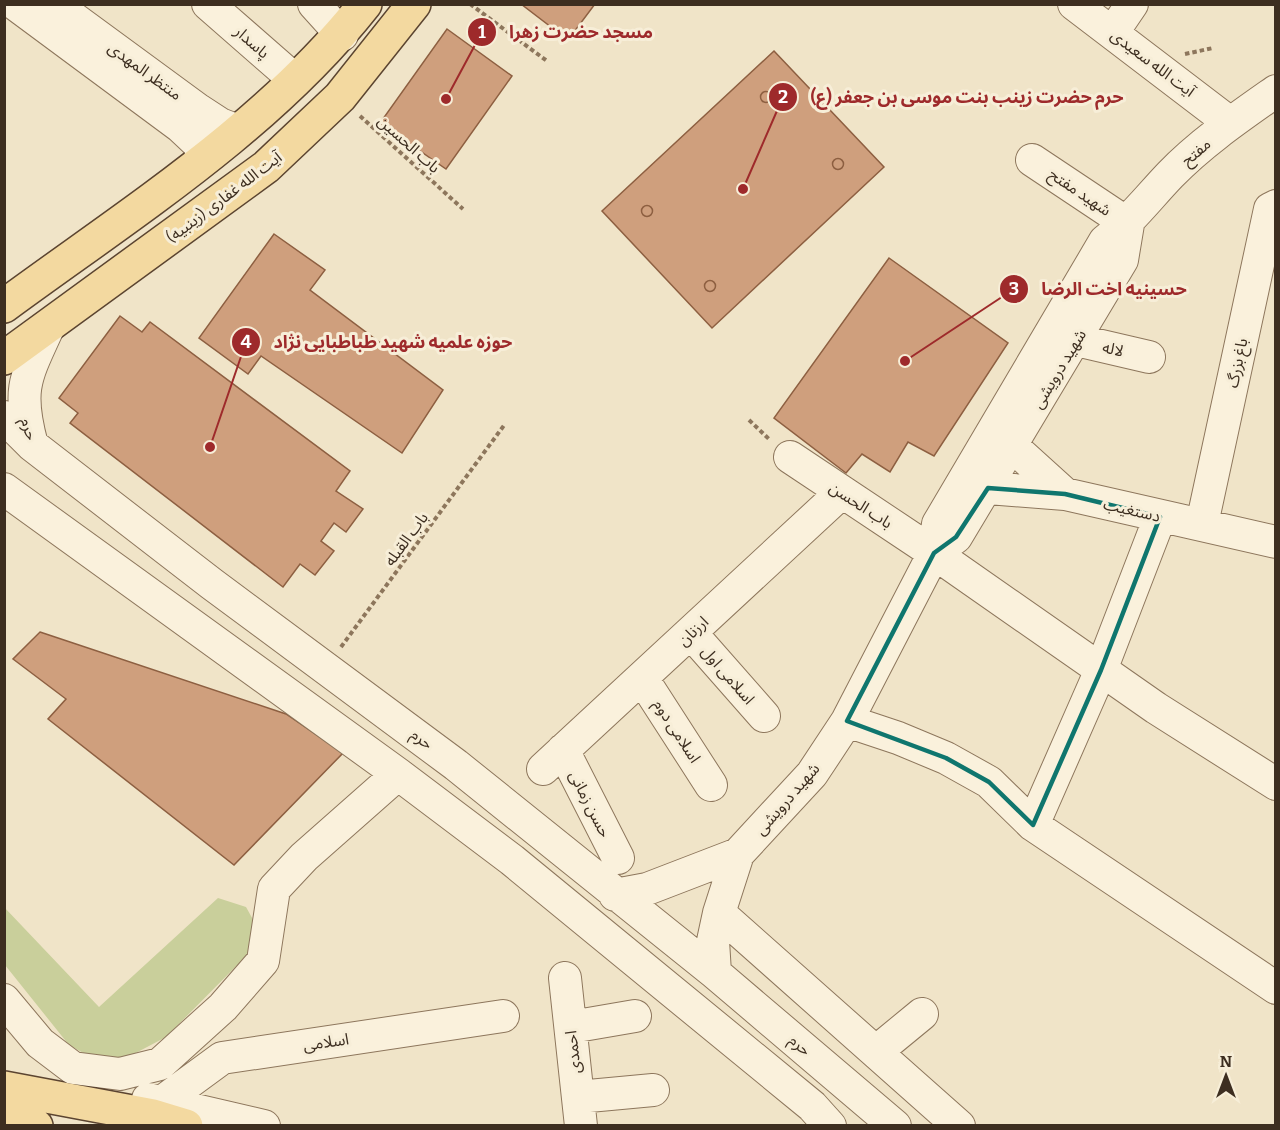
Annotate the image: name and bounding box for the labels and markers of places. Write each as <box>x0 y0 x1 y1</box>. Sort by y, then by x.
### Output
callout: مسجد حضرت زهرا <box>467 14 665 50</box>
callout: حرم حضرت زینب بنت موسی بن جعفر (ع) <box>768 79 1135 115</box>
callout: حسینیه اخت الرضا <box>999 271 1199 307</box>
callout: حوزه علمیه شهید طباطبایی نژاد <box>231 324 524 360</box>

